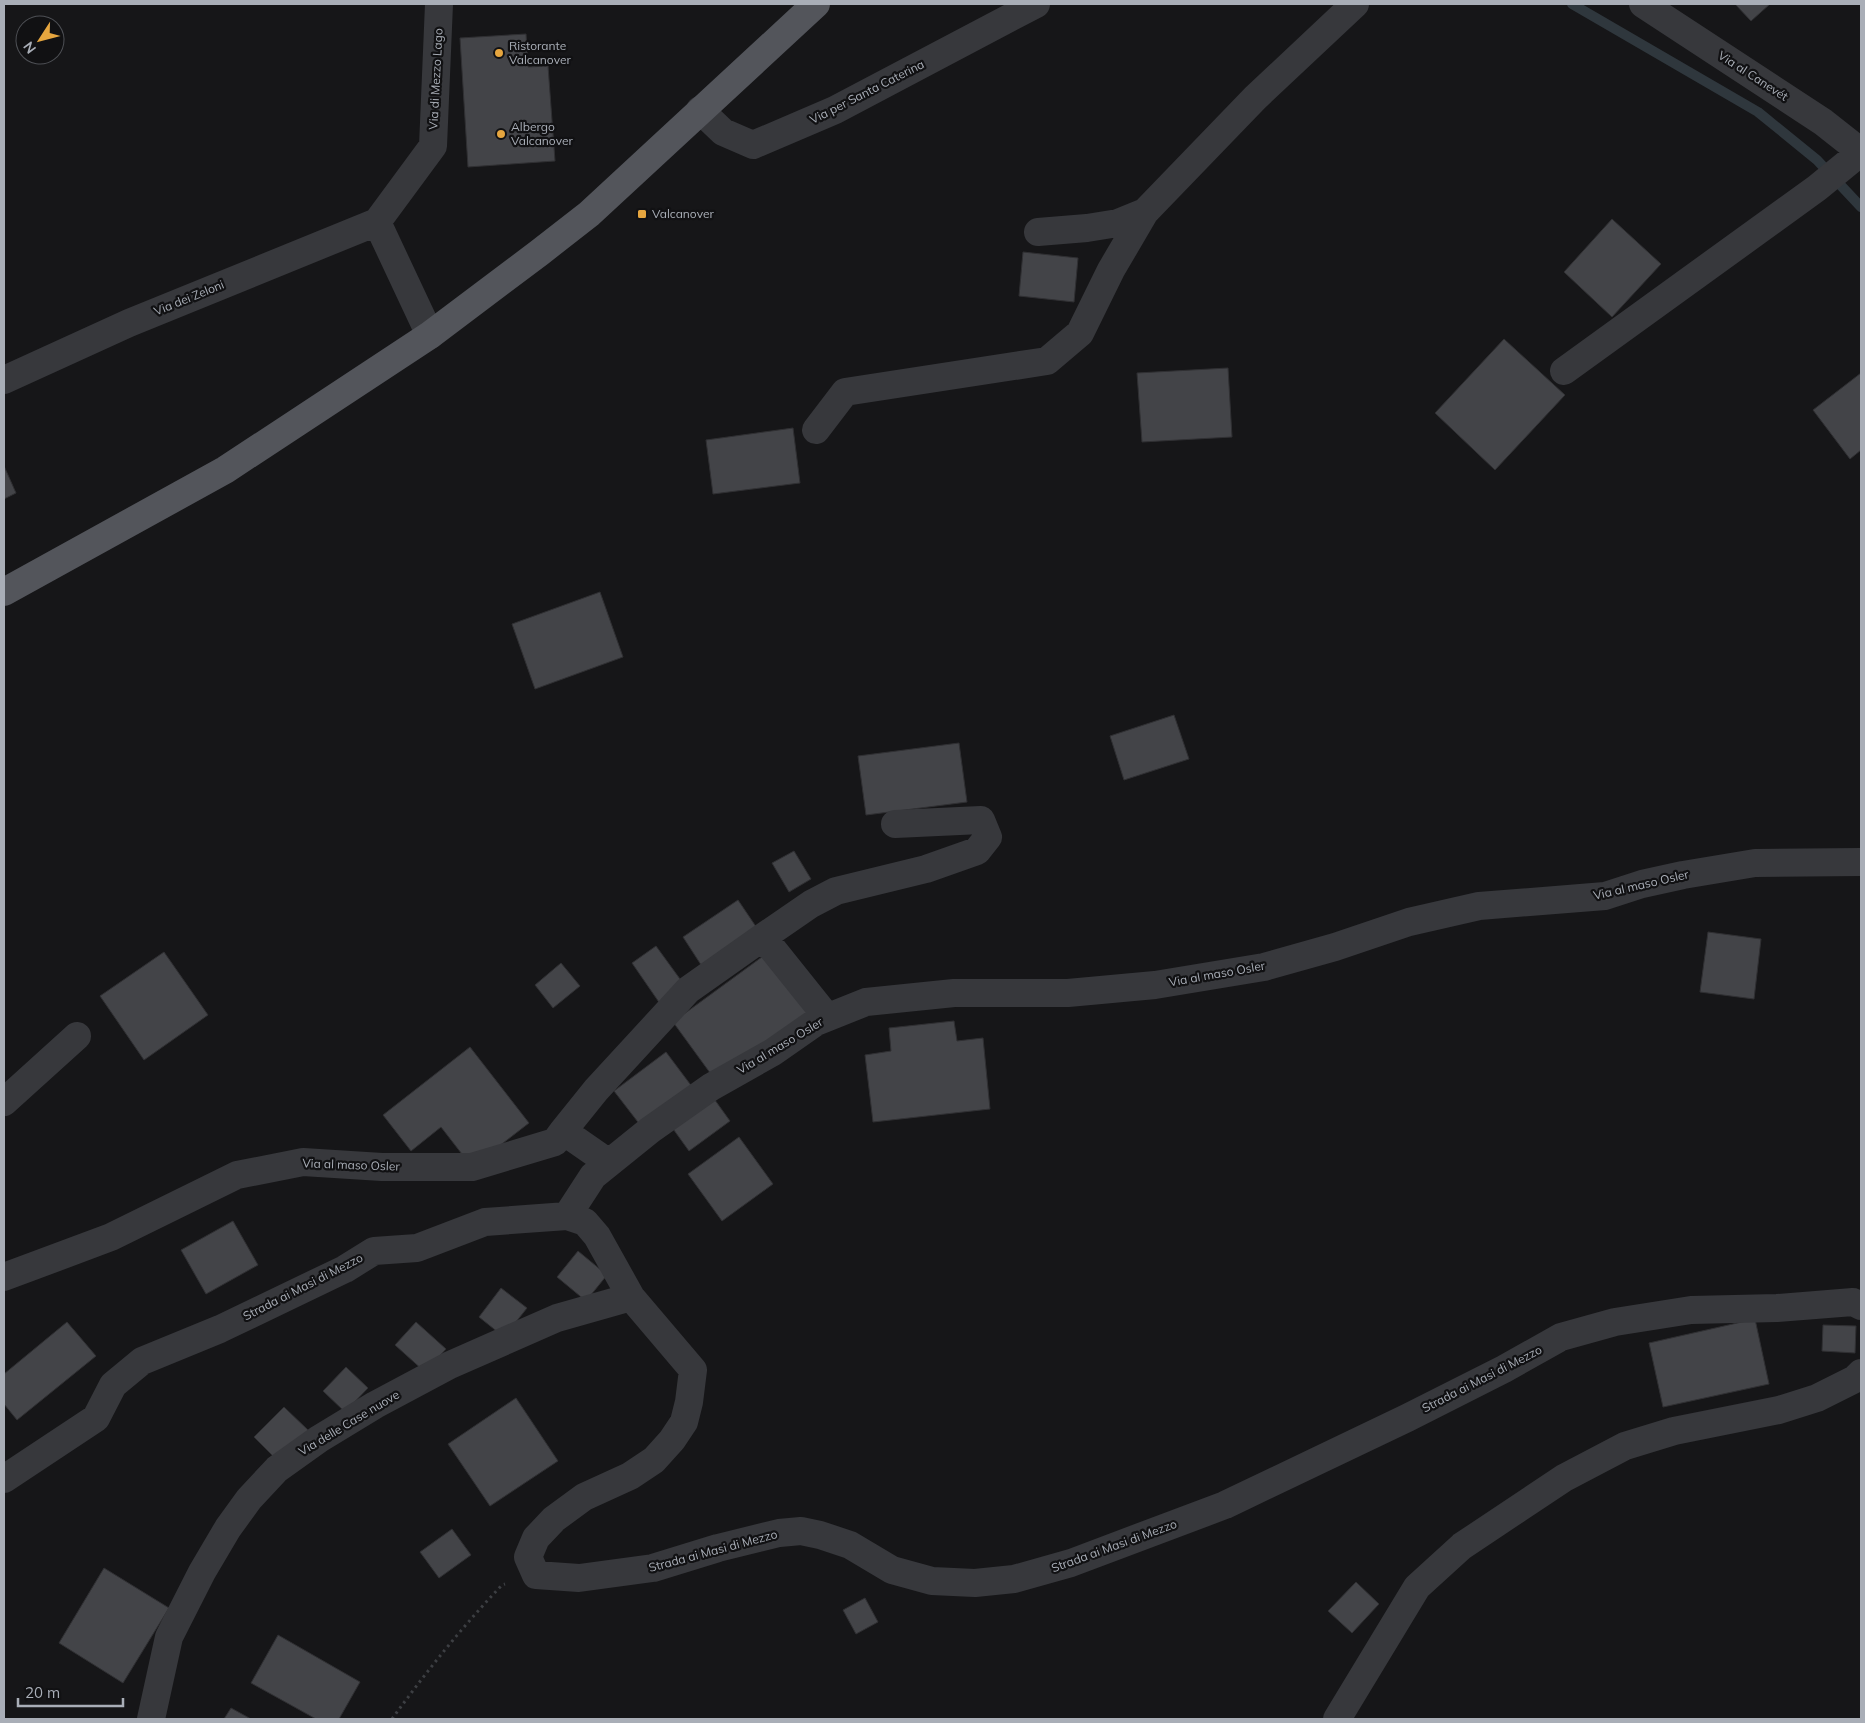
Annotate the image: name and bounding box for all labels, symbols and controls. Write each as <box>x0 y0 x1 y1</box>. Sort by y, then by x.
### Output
north arrow <box>15 15 65 65</box>
street label: Via di Mezzo Lago <box>425 28 446 130</box>
text: N <box>19 38 40 57</box>
place label: Ristorante Valcanover <box>509 38 571 67</box>
marker: Ristorante Valcanover <box>493 47 505 59</box>
street label: Via al Canevét <box>1715 47 1791 104</box>
street label: Via per Santa Caterina <box>807 56 926 127</box>
place label: Albergo Valcanover <box>511 119 573 148</box>
marker: Albergo Valcanover <box>495 128 507 140</box>
place label: Valcanover <box>652 206 714 221</box>
marker: Valcanover <box>636 208 648 220</box>
street label: Via dei Zeloni <box>152 277 226 318</box>
street label: Via al maso Osler <box>1592 866 1691 903</box>
street label: Via al maso Osler <box>1168 958 1267 989</box>
street label: Via al maso Osler <box>734 1014 826 1077</box>
street label: Via al maso Osler <box>302 1155 401 1174</box>
street label: Strada ai Masi di Mezzo <box>240 1250 365 1323</box>
street label: Strada ai Masi di Mezzo <box>1419 1342 1544 1415</box>
street label: Via delle Case nuove <box>296 1387 402 1459</box>
street label: Strada ai Masi di Mezzo <box>1049 1516 1179 1575</box>
street label: Strada ai Masi di Mezzo <box>647 1526 779 1575</box>
scale bar <box>18 1676 122 1708</box>
text: 20 m <box>25 1683 60 1702</box>

